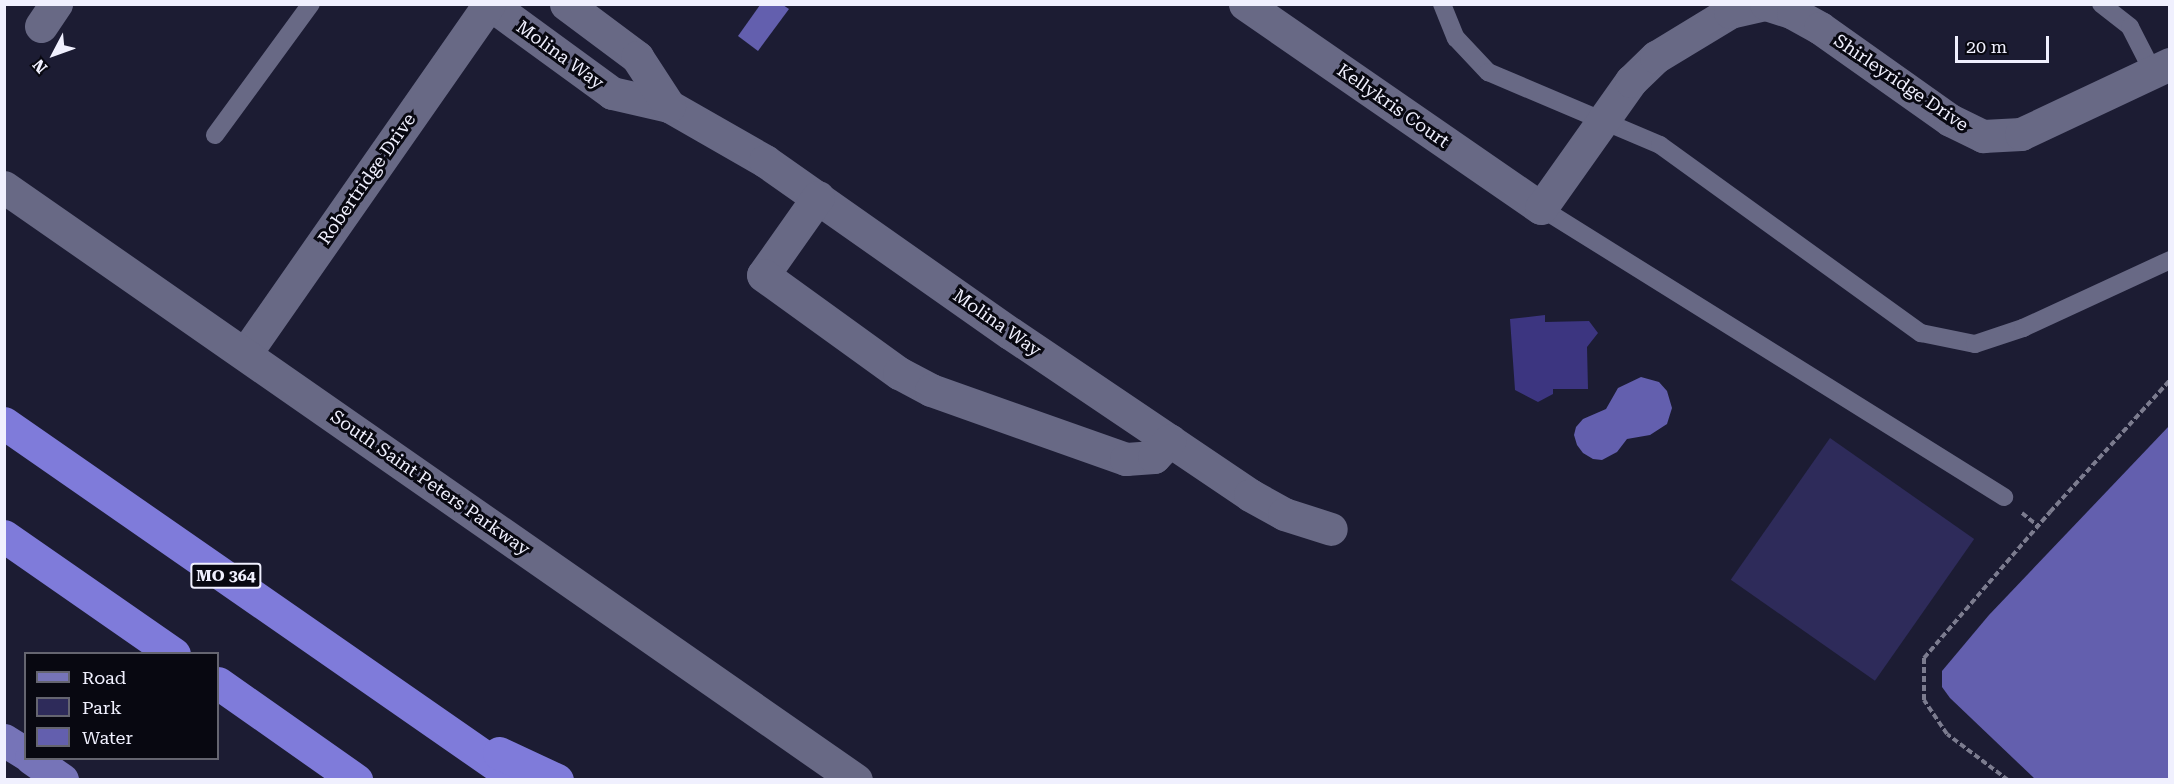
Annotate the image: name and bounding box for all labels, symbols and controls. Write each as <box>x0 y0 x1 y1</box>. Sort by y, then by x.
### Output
street label: Molina Way <box>512 16 608 94</box>
north arrow <box>24 24 84 84</box>
scale bar <box>1958 24 2052 62</box>
street label: Shirleyridge Drive <box>1830 30 1972 136</box>
text: 20 m <box>1966 36 2007 57</box>
text: N <box>29 55 51 77</box>
street label: Kellykris Court <box>1333 59 1453 153</box>
street label: Robertridge Drive <box>314 109 420 249</box>
street label: Molina Way <box>949 285 1045 361</box>
street label: South Saint Peters Parkway <box>326 406 534 560</box>
road number: MO 364 <box>190 563 262 589</box>
legend <box>24 652 219 760</box>
text: Road <box>82 667 126 688</box>
text: Park <box>82 697 122 718</box>
text: Water <box>82 727 133 748</box>

